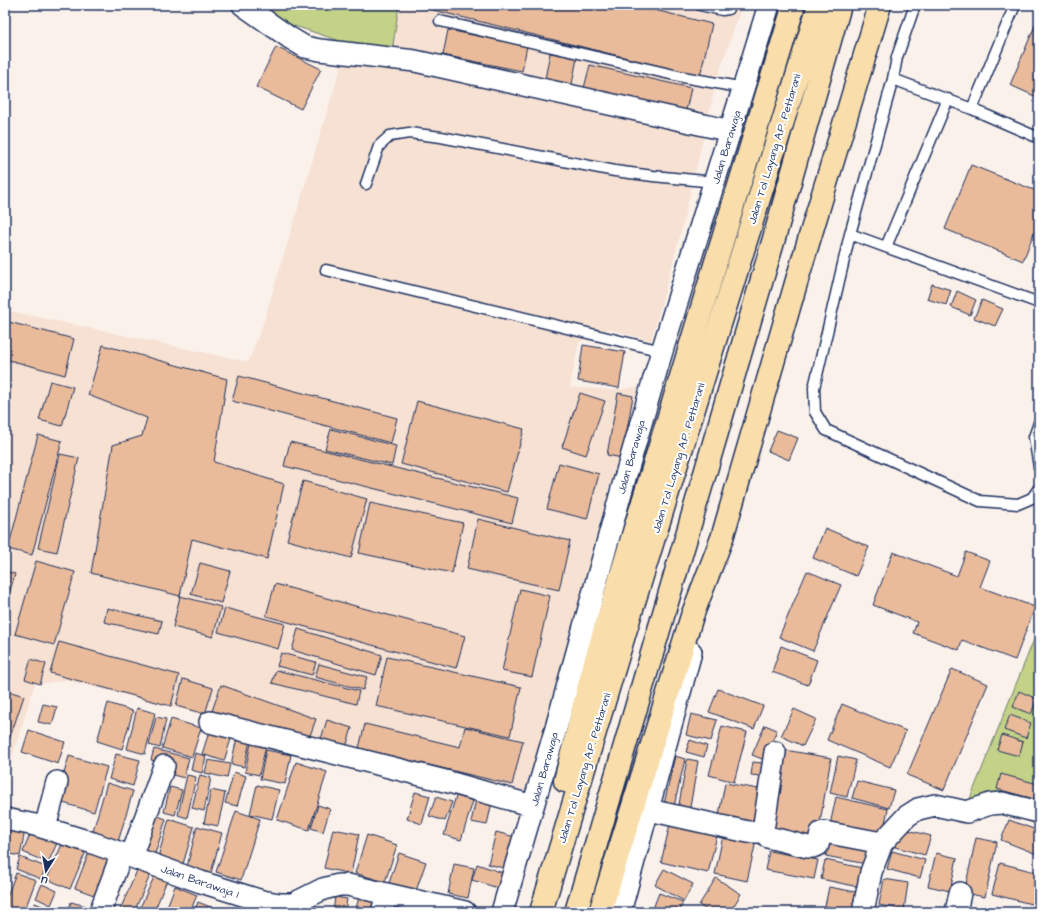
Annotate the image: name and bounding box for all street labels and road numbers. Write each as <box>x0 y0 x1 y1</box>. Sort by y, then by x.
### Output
street label: Jalan Tol Layang A.P. Pettarani <box>744 72 806 226</box>
street label: Jalan Barawaja <box>708 108 745 186</box>
street label: Jalan Tol Layang A.P. Pettarani <box>648 381 710 535</box>
street label: Jalan Barawaja <box>614 418 649 496</box>
street label: Jalan Tol Layang A.P. Pettarani <box>554 691 616 845</box>
street label: Jalan Barawaja <box>527 730 562 808</box>
street label: Jalan Barawaja 1 <box>159 861 241 902</box>

